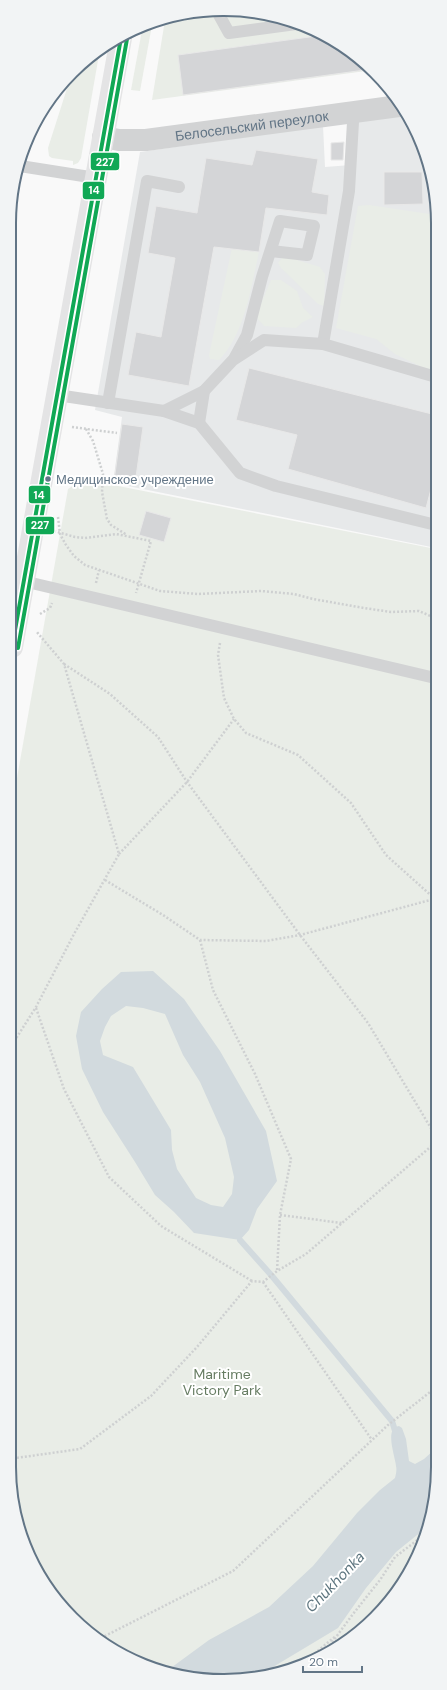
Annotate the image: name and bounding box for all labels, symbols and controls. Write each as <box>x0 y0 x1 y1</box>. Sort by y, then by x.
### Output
street label: Белосельский переулок <box>174 106 331 145</box>
line badge: 227 <box>90 152 120 171</box>
text: 227 <box>96 155 114 169</box>
line badge: 14 <box>82 181 105 200</box>
text: 14 <box>88 183 100 197</box>
place label: Медицинское учреждение <box>56 471 214 488</box>
marker: Медицинское учреждение <box>43 474 53 484</box>
line badge: 14 <box>28 485 51 504</box>
text: 14 <box>33 488 45 502</box>
line badge: 227 <box>25 516 55 535</box>
text: 227 <box>31 518 49 532</box>
park label: Maritime Victory Park <box>183 1365 261 1399</box>
water label: Chukhonka <box>301 1547 369 1617</box>
scale bar <box>303 1648 362 1674</box>
text: 20 m <box>309 1654 338 1670</box>

